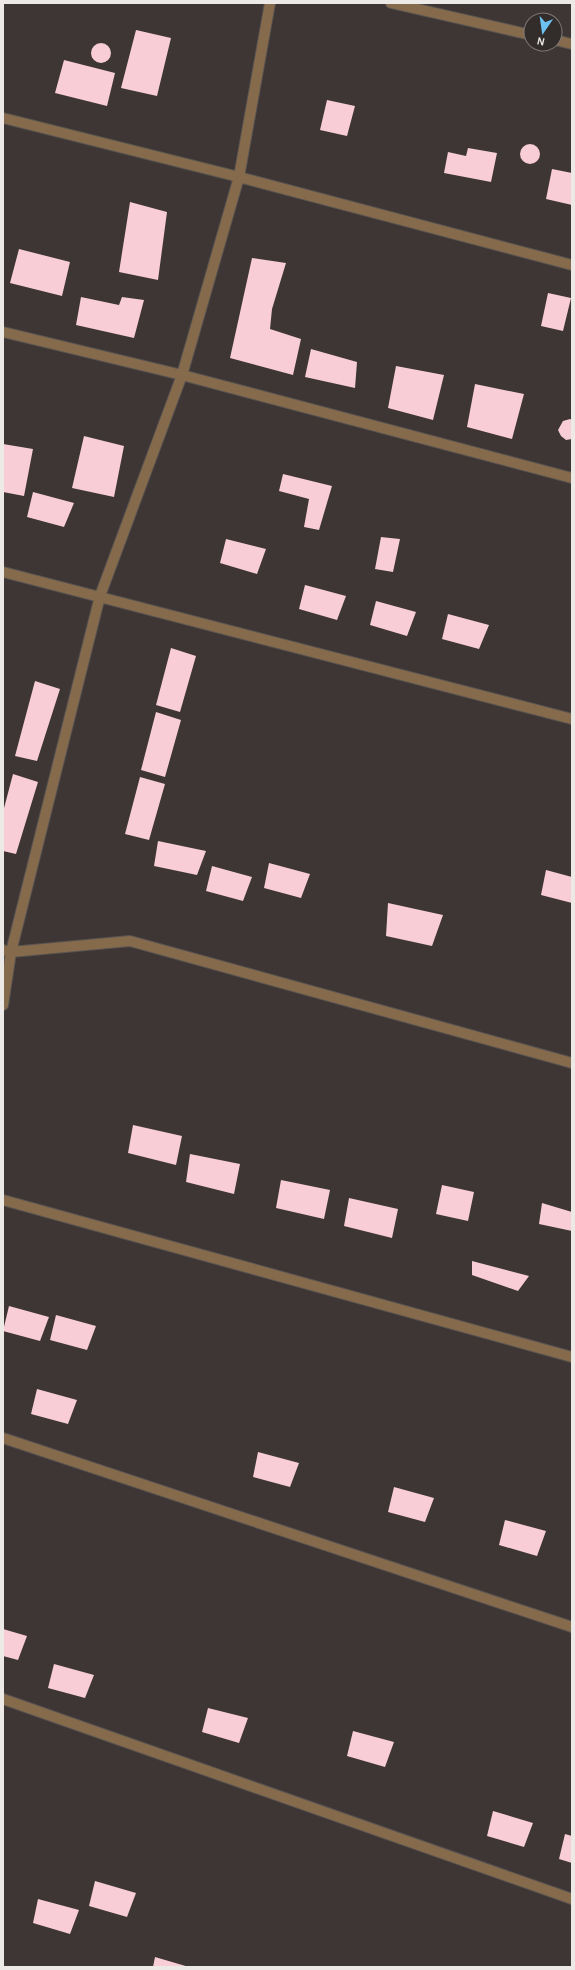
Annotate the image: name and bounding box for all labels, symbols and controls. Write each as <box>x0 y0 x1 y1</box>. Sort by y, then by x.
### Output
north arrow <box>523 12 563 52</box>
text: N <box>536 34 546 48</box>

